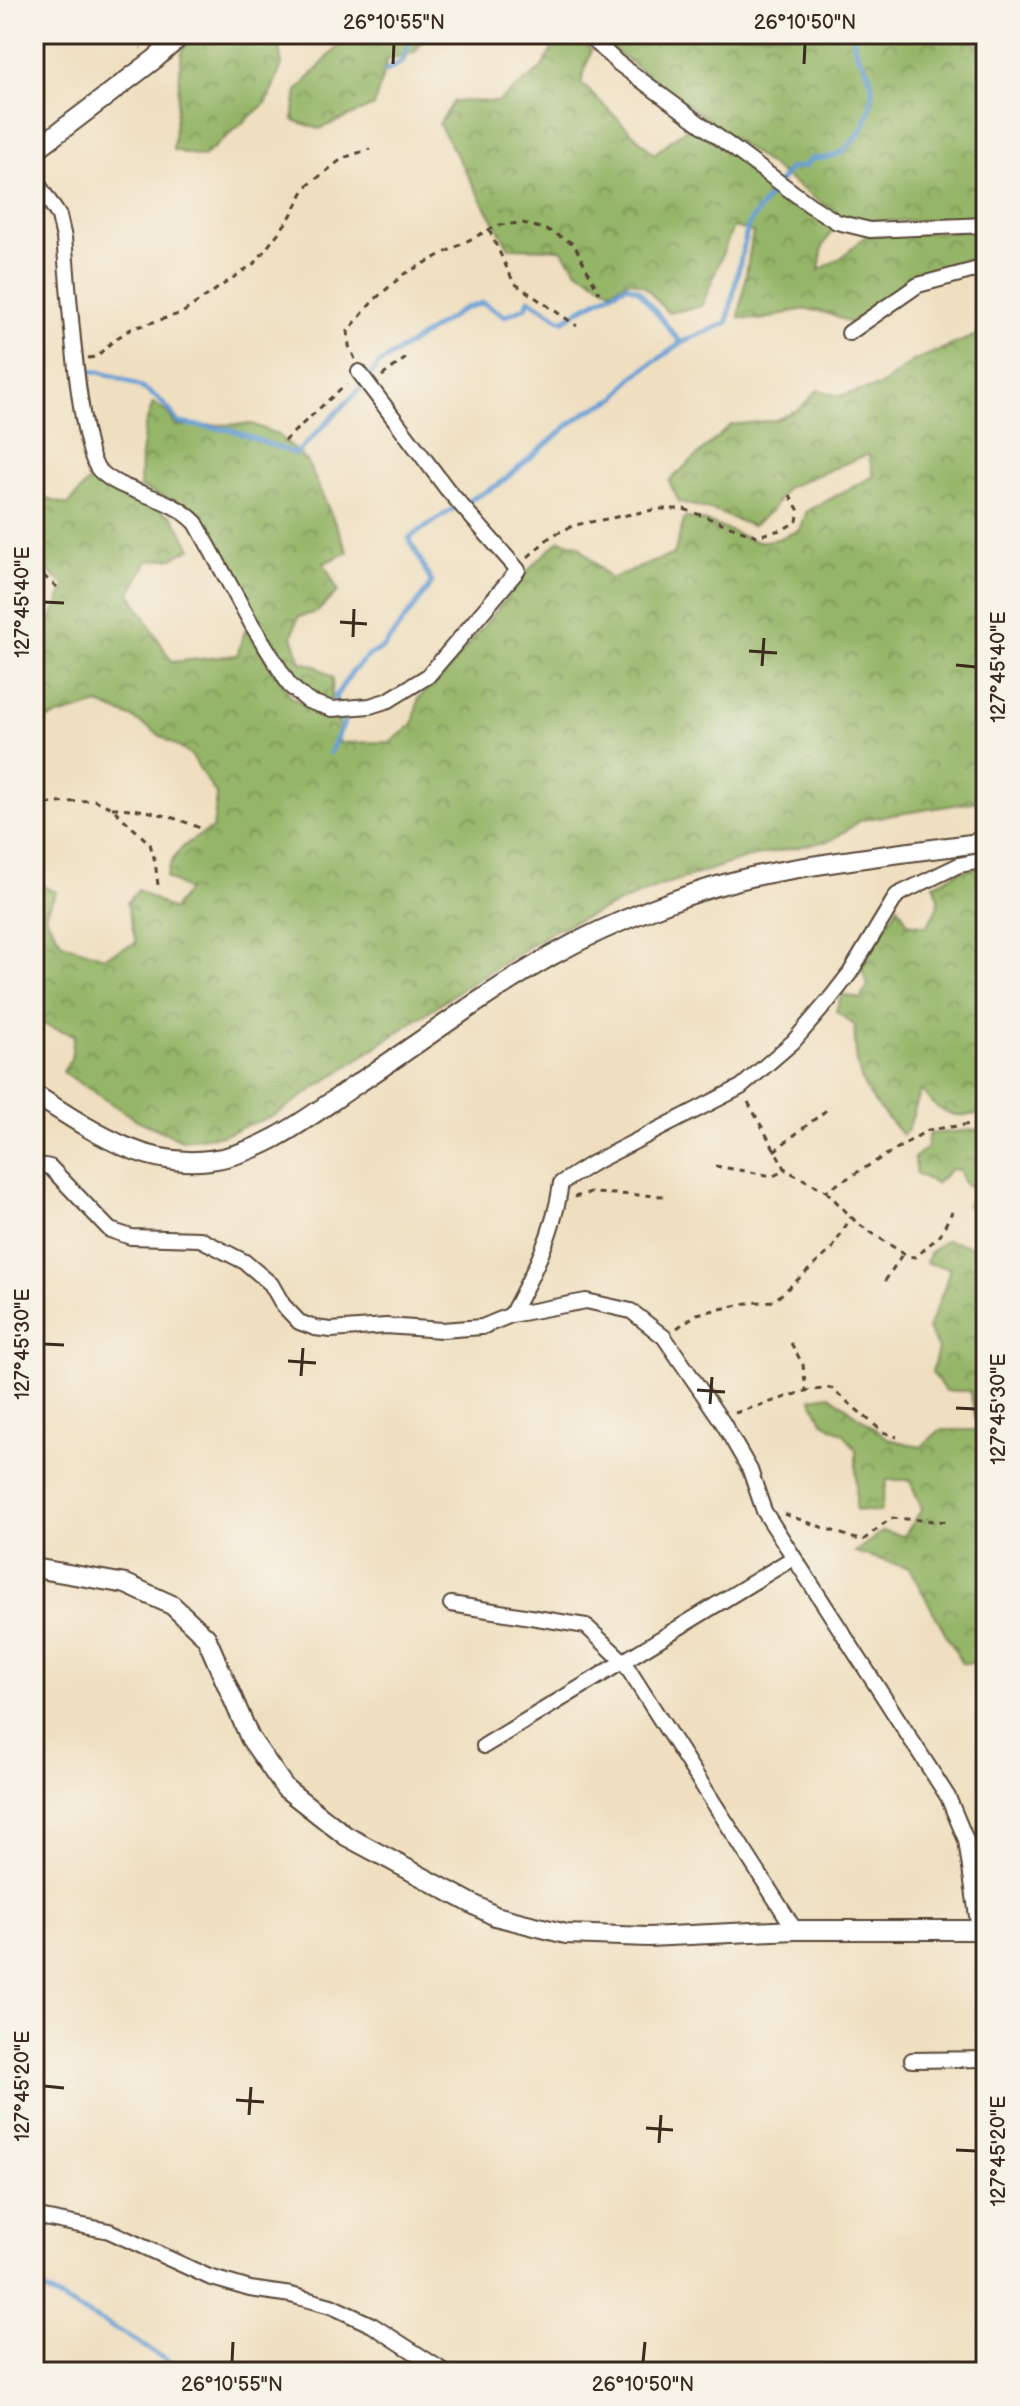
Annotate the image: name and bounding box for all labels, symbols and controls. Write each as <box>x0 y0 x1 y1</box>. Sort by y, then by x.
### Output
text: 26°10'55"N <box>343 11 445 35</box>
text: 26°10'50"N <box>754 11 856 35</box>
text: 127°45'40"E <box>11 546 35 658</box>
text: 127°45'40"E <box>987 611 1011 723</box>
text: 127°45'30"E <box>11 1288 35 1400</box>
text: 127°45'30"E <box>987 1353 1011 1465</box>
text: 127°45'20"E <box>11 2031 35 2141</box>
text: 127°45'20"E <box>987 2096 1011 2206</box>
text: 26°10'55"N <box>181 2373 283 2397</box>
text: 26°10'50"N <box>592 2373 694 2397</box>

